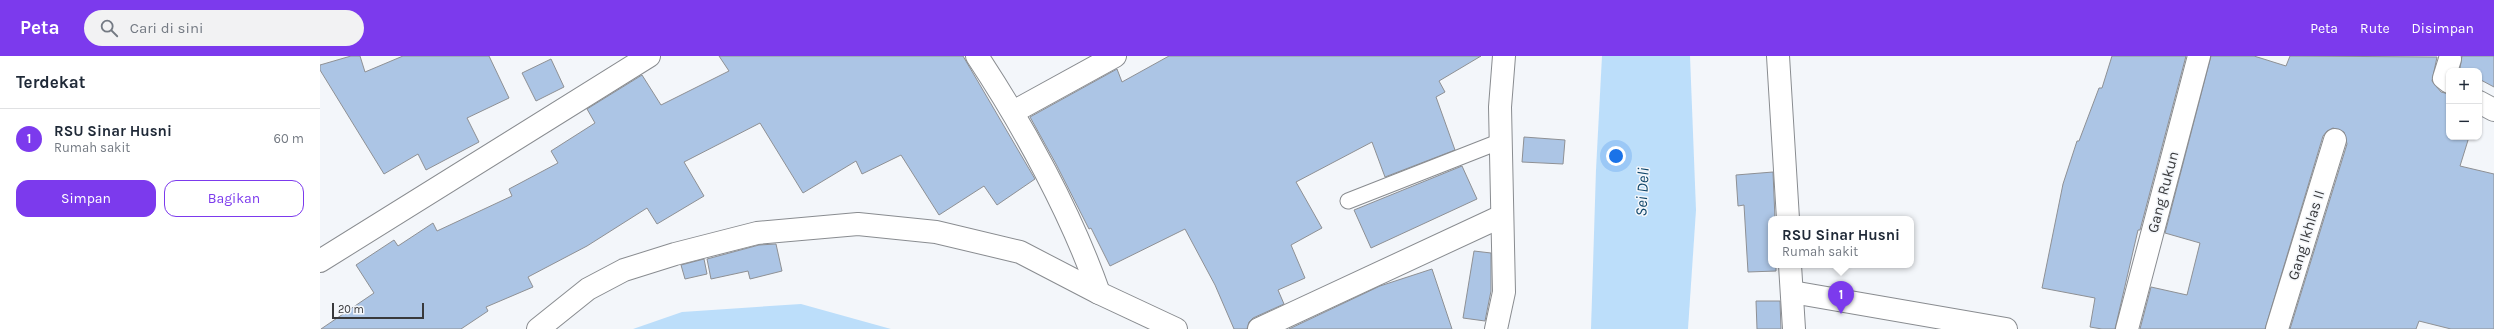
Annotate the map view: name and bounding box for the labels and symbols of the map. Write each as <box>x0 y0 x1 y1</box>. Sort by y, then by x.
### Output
your location <box>1606 146 1626 166</box>
street label: Gang Rukun <box>2143 149 2183 235</box>
water label: Sei Deli <box>1631 167 1653 217</box>
street label: Gang Ikhlas II <box>2284 188 2328 282</box>
pin: 1 <box>1828 281 1854 314</box>
scale bar <box>332 301 424 320</box>

